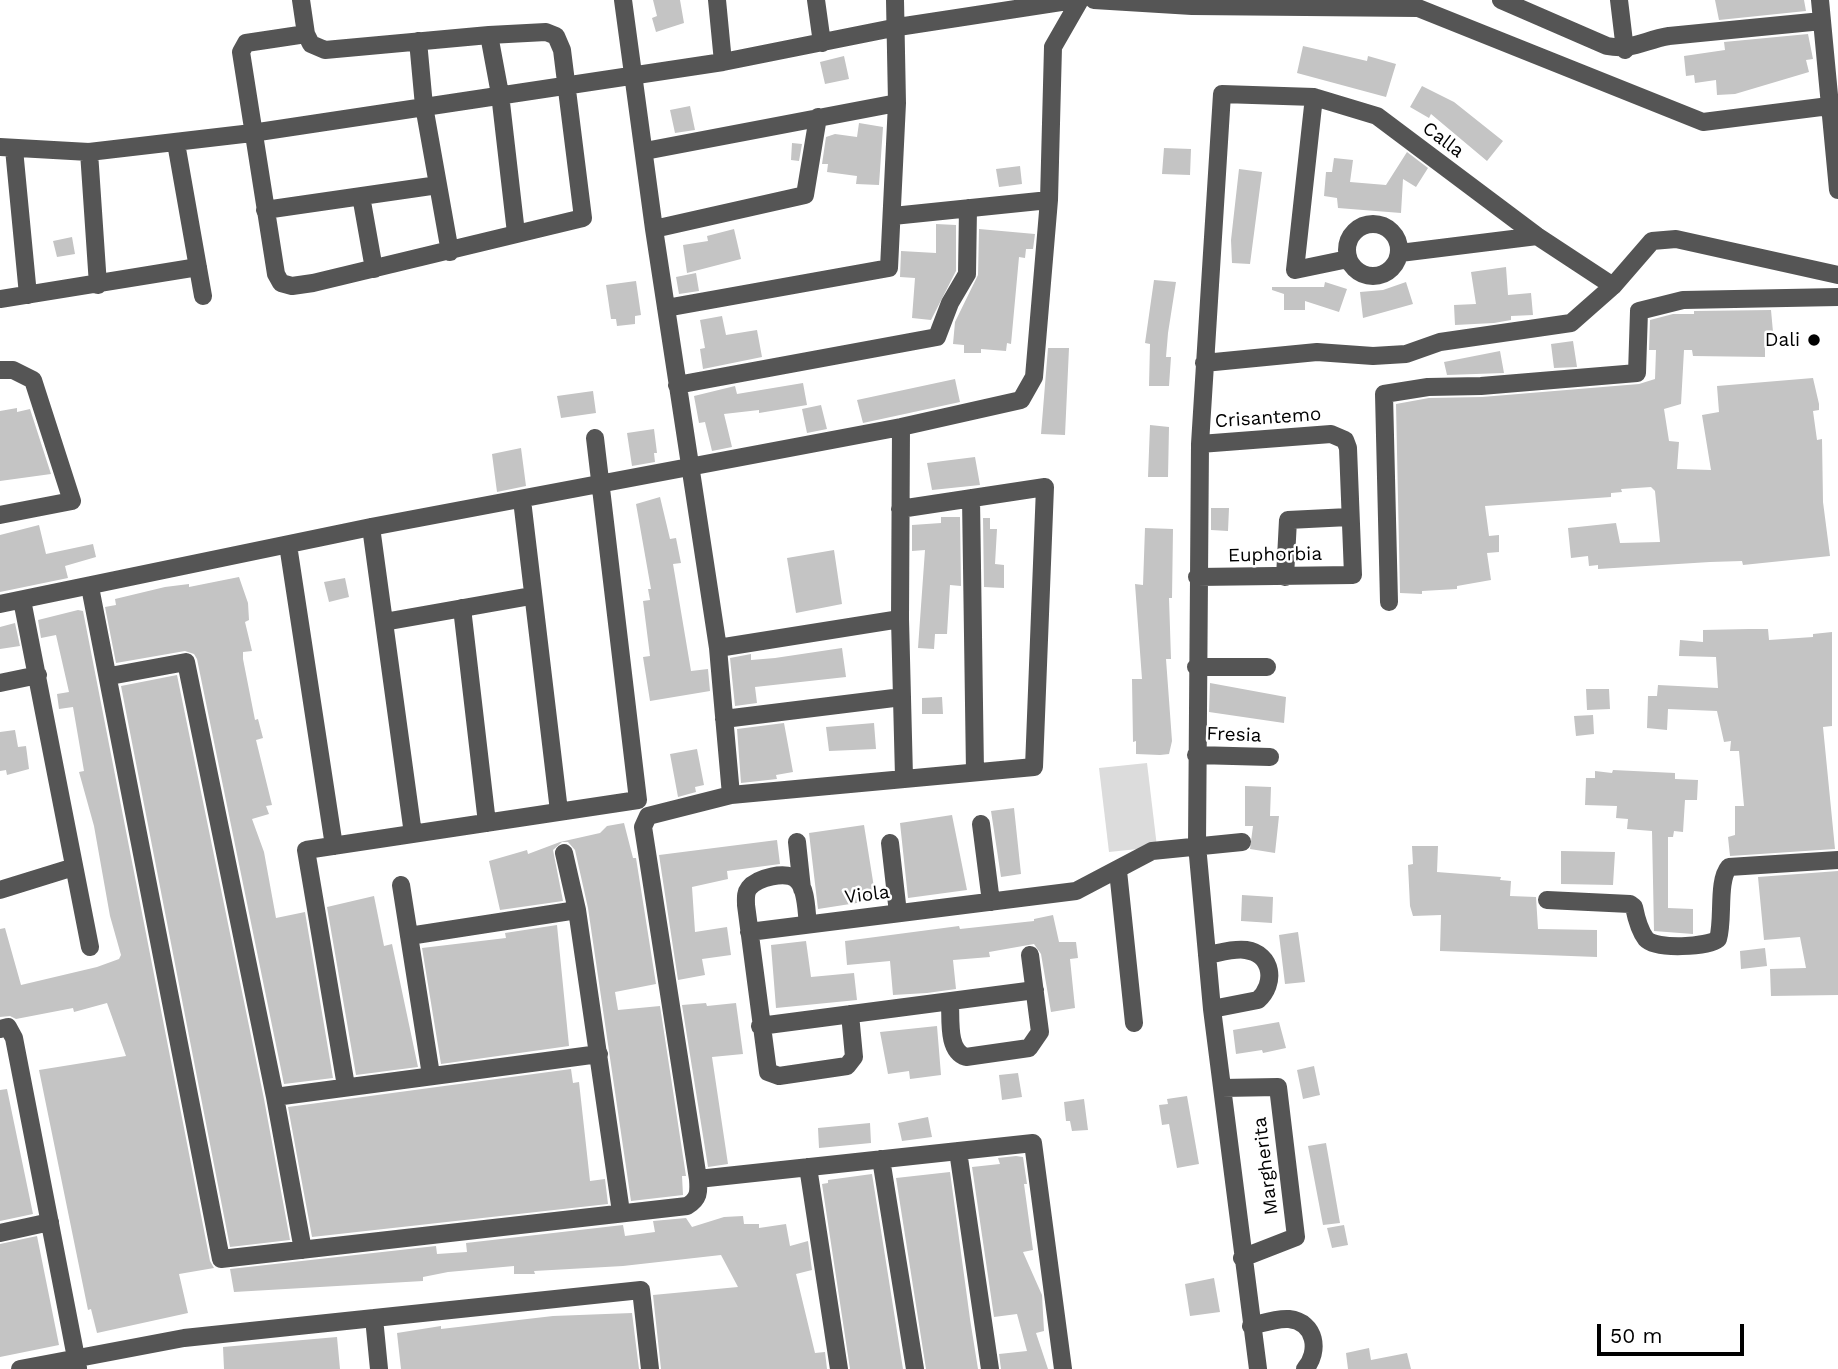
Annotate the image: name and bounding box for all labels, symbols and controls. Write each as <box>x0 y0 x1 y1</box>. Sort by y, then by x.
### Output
street label: Calla <box>1418 117 1468 163</box>
place label: Dali <box>1765 329 1800 351</box>
marker: Dali <box>1806 332 1822 348</box>
street label: Crisantemo <box>1214 403 1322 433</box>
street label: Euphorbia <box>1228 543 1322 567</box>
street label: Fresia <box>1206 723 1262 747</box>
street label: Viola <box>843 881 891 909</box>
street label: Margherita <box>1249 1116 1283 1216</box>
scale bar <box>1600 1310 1747 1354</box>
text: 50 m <box>1610 1323 1662 1348</box>

